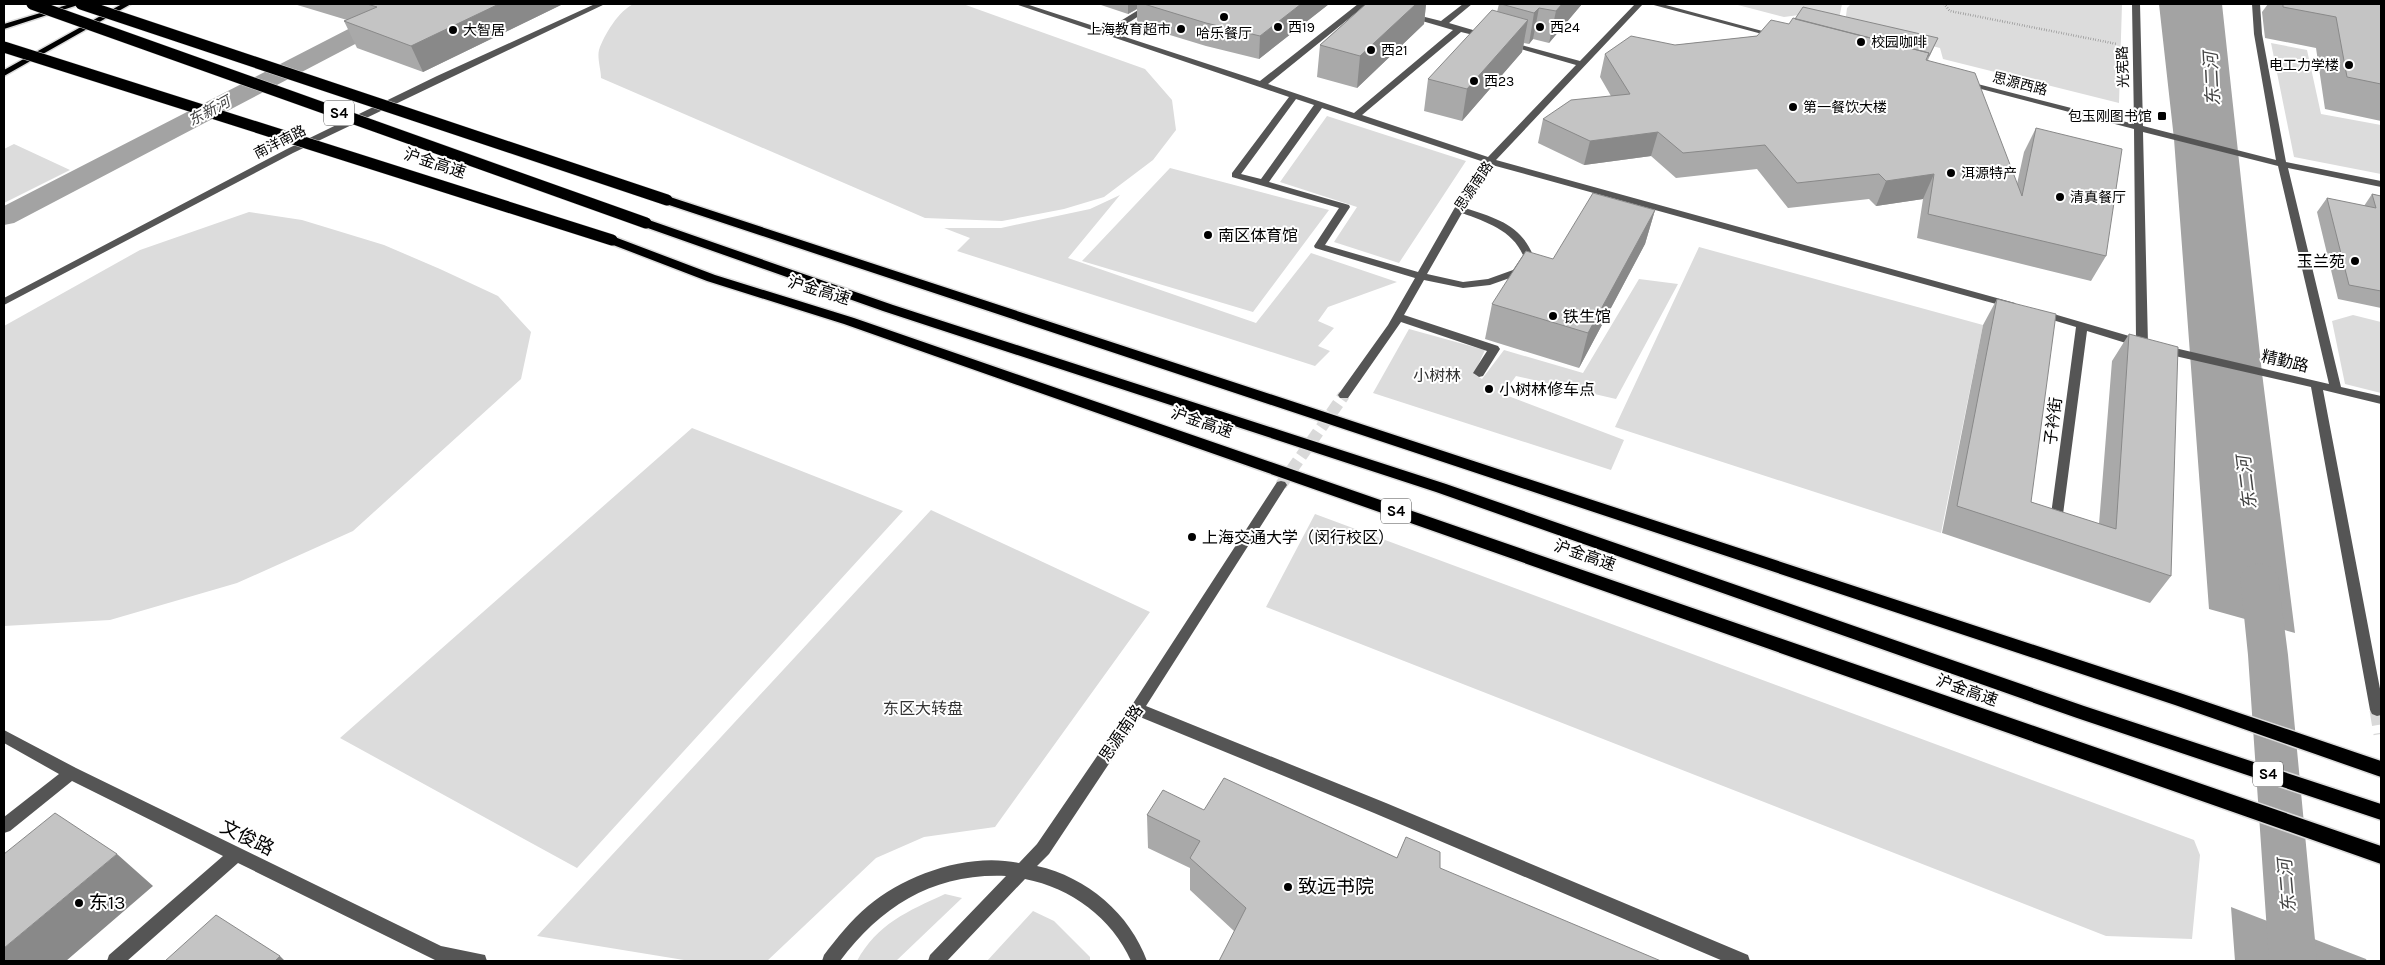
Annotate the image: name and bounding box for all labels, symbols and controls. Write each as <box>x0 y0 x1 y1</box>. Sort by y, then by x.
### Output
marker: 哈乐餐厅 <box>1218 11 1230 23</box>
place label: 西19 <box>1288 19 1315 36</box>
place label: 西24 <box>1550 19 1580 36</box>
place label: 上海教育超市 <box>1087 21 1171 38</box>
marker: 西19 <box>1272 21 1284 33</box>
marker: 西24 <box>1534 21 1546 33</box>
place label: 大智居 <box>463 22 505 39</box>
marker: 上海教育超市 <box>1175 23 1187 35</box>
marker: 大智居 <box>447 24 459 36</box>
place label: 哈乐餐厅 <box>1196 25 1252 42</box>
place label: 校园咖啡 <box>1871 34 1927 51</box>
marker: 校园咖啡 <box>1855 36 1867 48</box>
place label: 西21 <box>1381 42 1408 59</box>
marker: 西21 <box>1365 44 1377 56</box>
street label: 光宪路 <box>2114 46 2132 88</box>
water label: 东二河 <box>2199 48 2224 107</box>
place label: 电工力学楼 <box>2269 57 2339 74</box>
marker: 电工力学楼 <box>2343 59 2355 71</box>
street label: 思源西路 <box>1991 69 2049 99</box>
place label: 西23 <box>1484 73 1514 90</box>
marker: 西23 <box>1468 75 1480 87</box>
water label: 东新河 <box>185 91 236 130</box>
place label: 第一餐饮大楼 <box>1803 99 1887 116</box>
road number: S4 <box>324 100 354 126</box>
marker: 第一餐饮大楼 <box>1787 101 1799 113</box>
place label: 包玉刚图书馆 <box>2068 108 2152 125</box>
marker: 包玉刚图书馆 <box>2156 110 2168 122</box>
street label: 南洋南路 <box>251 122 309 162</box>
street label: 沪金高速 <box>402 144 468 182</box>
street label: 思源南路 <box>1451 158 1497 214</box>
place label: 洱源特产 <box>1961 165 2017 182</box>
marker: 洱源特产 <box>1945 167 1957 179</box>
place label: 清真餐厅 <box>2070 189 2126 206</box>
marker: 清真餐厅 <box>2054 191 2066 203</box>
place label: 南区体育馆 <box>1218 226 1298 245</box>
marker: 南区体育馆 <box>1202 229 1214 241</box>
place label: 玉兰苑 <box>2297 252 2345 271</box>
marker: 玉兰苑 <box>2349 255 2361 267</box>
street label: 沪金高速 <box>786 272 852 308</box>
place label: 铁生馆 <box>1563 307 1611 326</box>
marker: 铁生馆 <box>1547 310 1559 322</box>
street label: 精勤路 <box>2259 346 2311 376</box>
park label: 小树林 <box>1413 366 1461 385</box>
place label: 小树林修车点 <box>1499 380 1595 399</box>
marker: 小树林修车点 <box>1483 383 1495 395</box>
street label: 子衿街 <box>2041 396 2065 446</box>
street label: 沪金高速 <box>1169 403 1235 441</box>
water label: 东二河 <box>2232 452 2261 511</box>
road number: S4 <box>1381 498 1411 524</box>
place label: 上海交通大学（闵行校区） <box>1202 528 1394 547</box>
marker: 上海交通大学（闵行校区） <box>1186 531 1198 543</box>
street label: 沪金高速 <box>1552 536 1618 574</box>
street label: 沪金高速 <box>1934 670 2000 710</box>
park label: 东区大转盘 <box>883 699 963 718</box>
street label: 思源南路 <box>1095 701 1147 765</box>
road number: S4 <box>2253 762 2283 786</box>
street label: 文俊路 <box>217 816 277 860</box>
water label: 东二河 <box>2273 855 2300 914</box>
place label: 致远书院 <box>1298 876 1374 898</box>
marker: 致远书院 <box>1282 881 1294 893</box>
place label: 东13 <box>89 892 126 914</box>
marker: 东13 <box>73 897 85 909</box>

